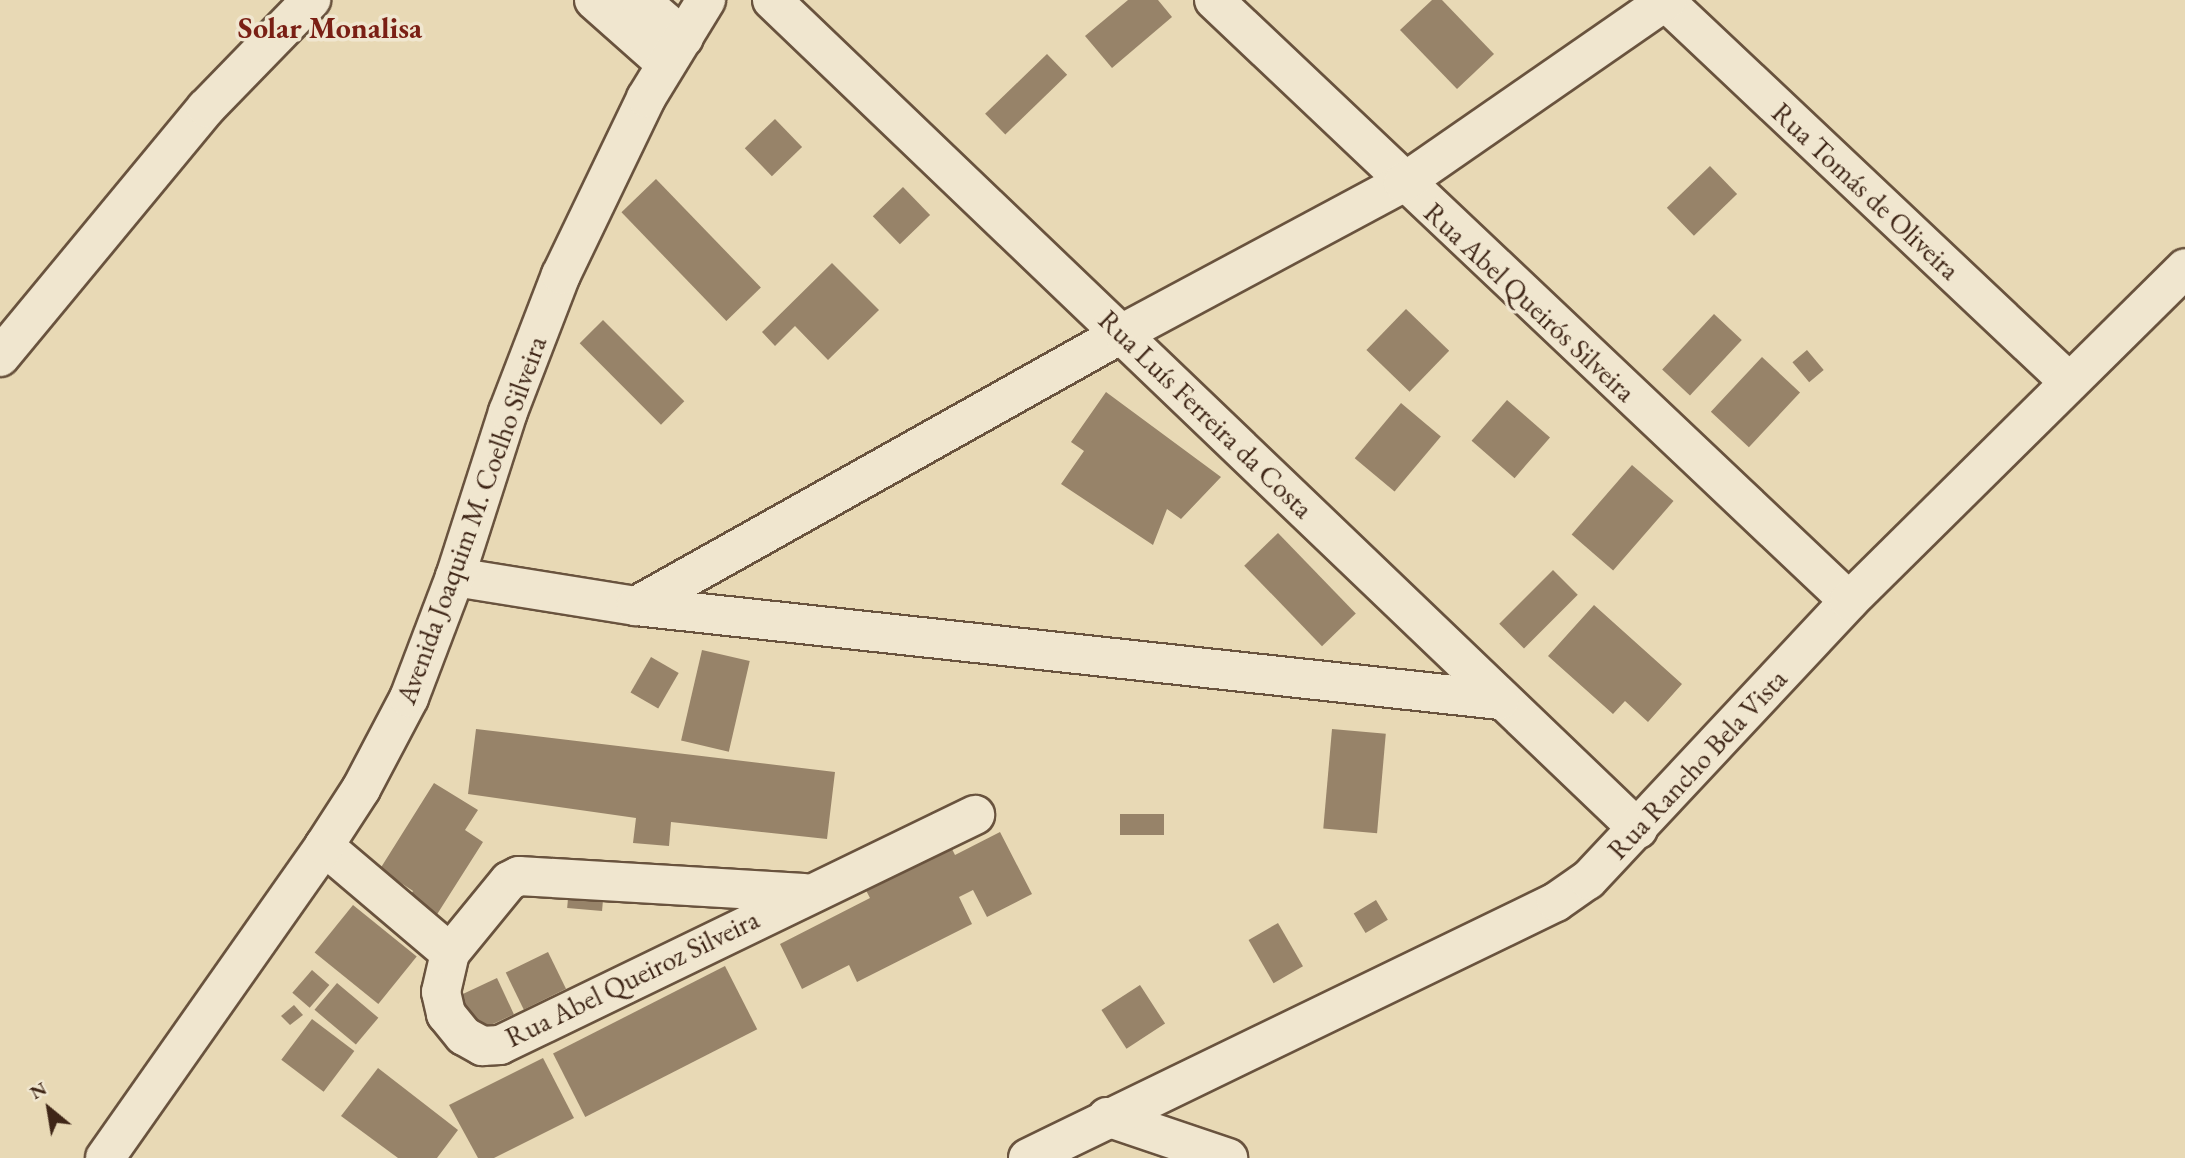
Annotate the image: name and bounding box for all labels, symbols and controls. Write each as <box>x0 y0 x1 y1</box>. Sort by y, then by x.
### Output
district label: Solar Monalisa <box>238 10 422 46</box>
street label: Rua Tomás de Oliveira <box>1765 95 1967 287</box>
street label: Rua Abel Queirós Silveira <box>1417 195 1643 409</box>
street label: Rua Luís Ferreira da Costa <box>1092 303 1320 525</box>
street label: Avenida Joaquim M. Coelho Silveira <box>389 331 553 709</box>
street label: Rua Rancho Bela Vista <box>1600 662 1794 866</box>
street label: Rua Abel Queiroz Silveira <box>500 902 764 1054</box>
north arrow <box>14 1074 84 1144</box>
text: N <box>25 1076 51 1105</box>

